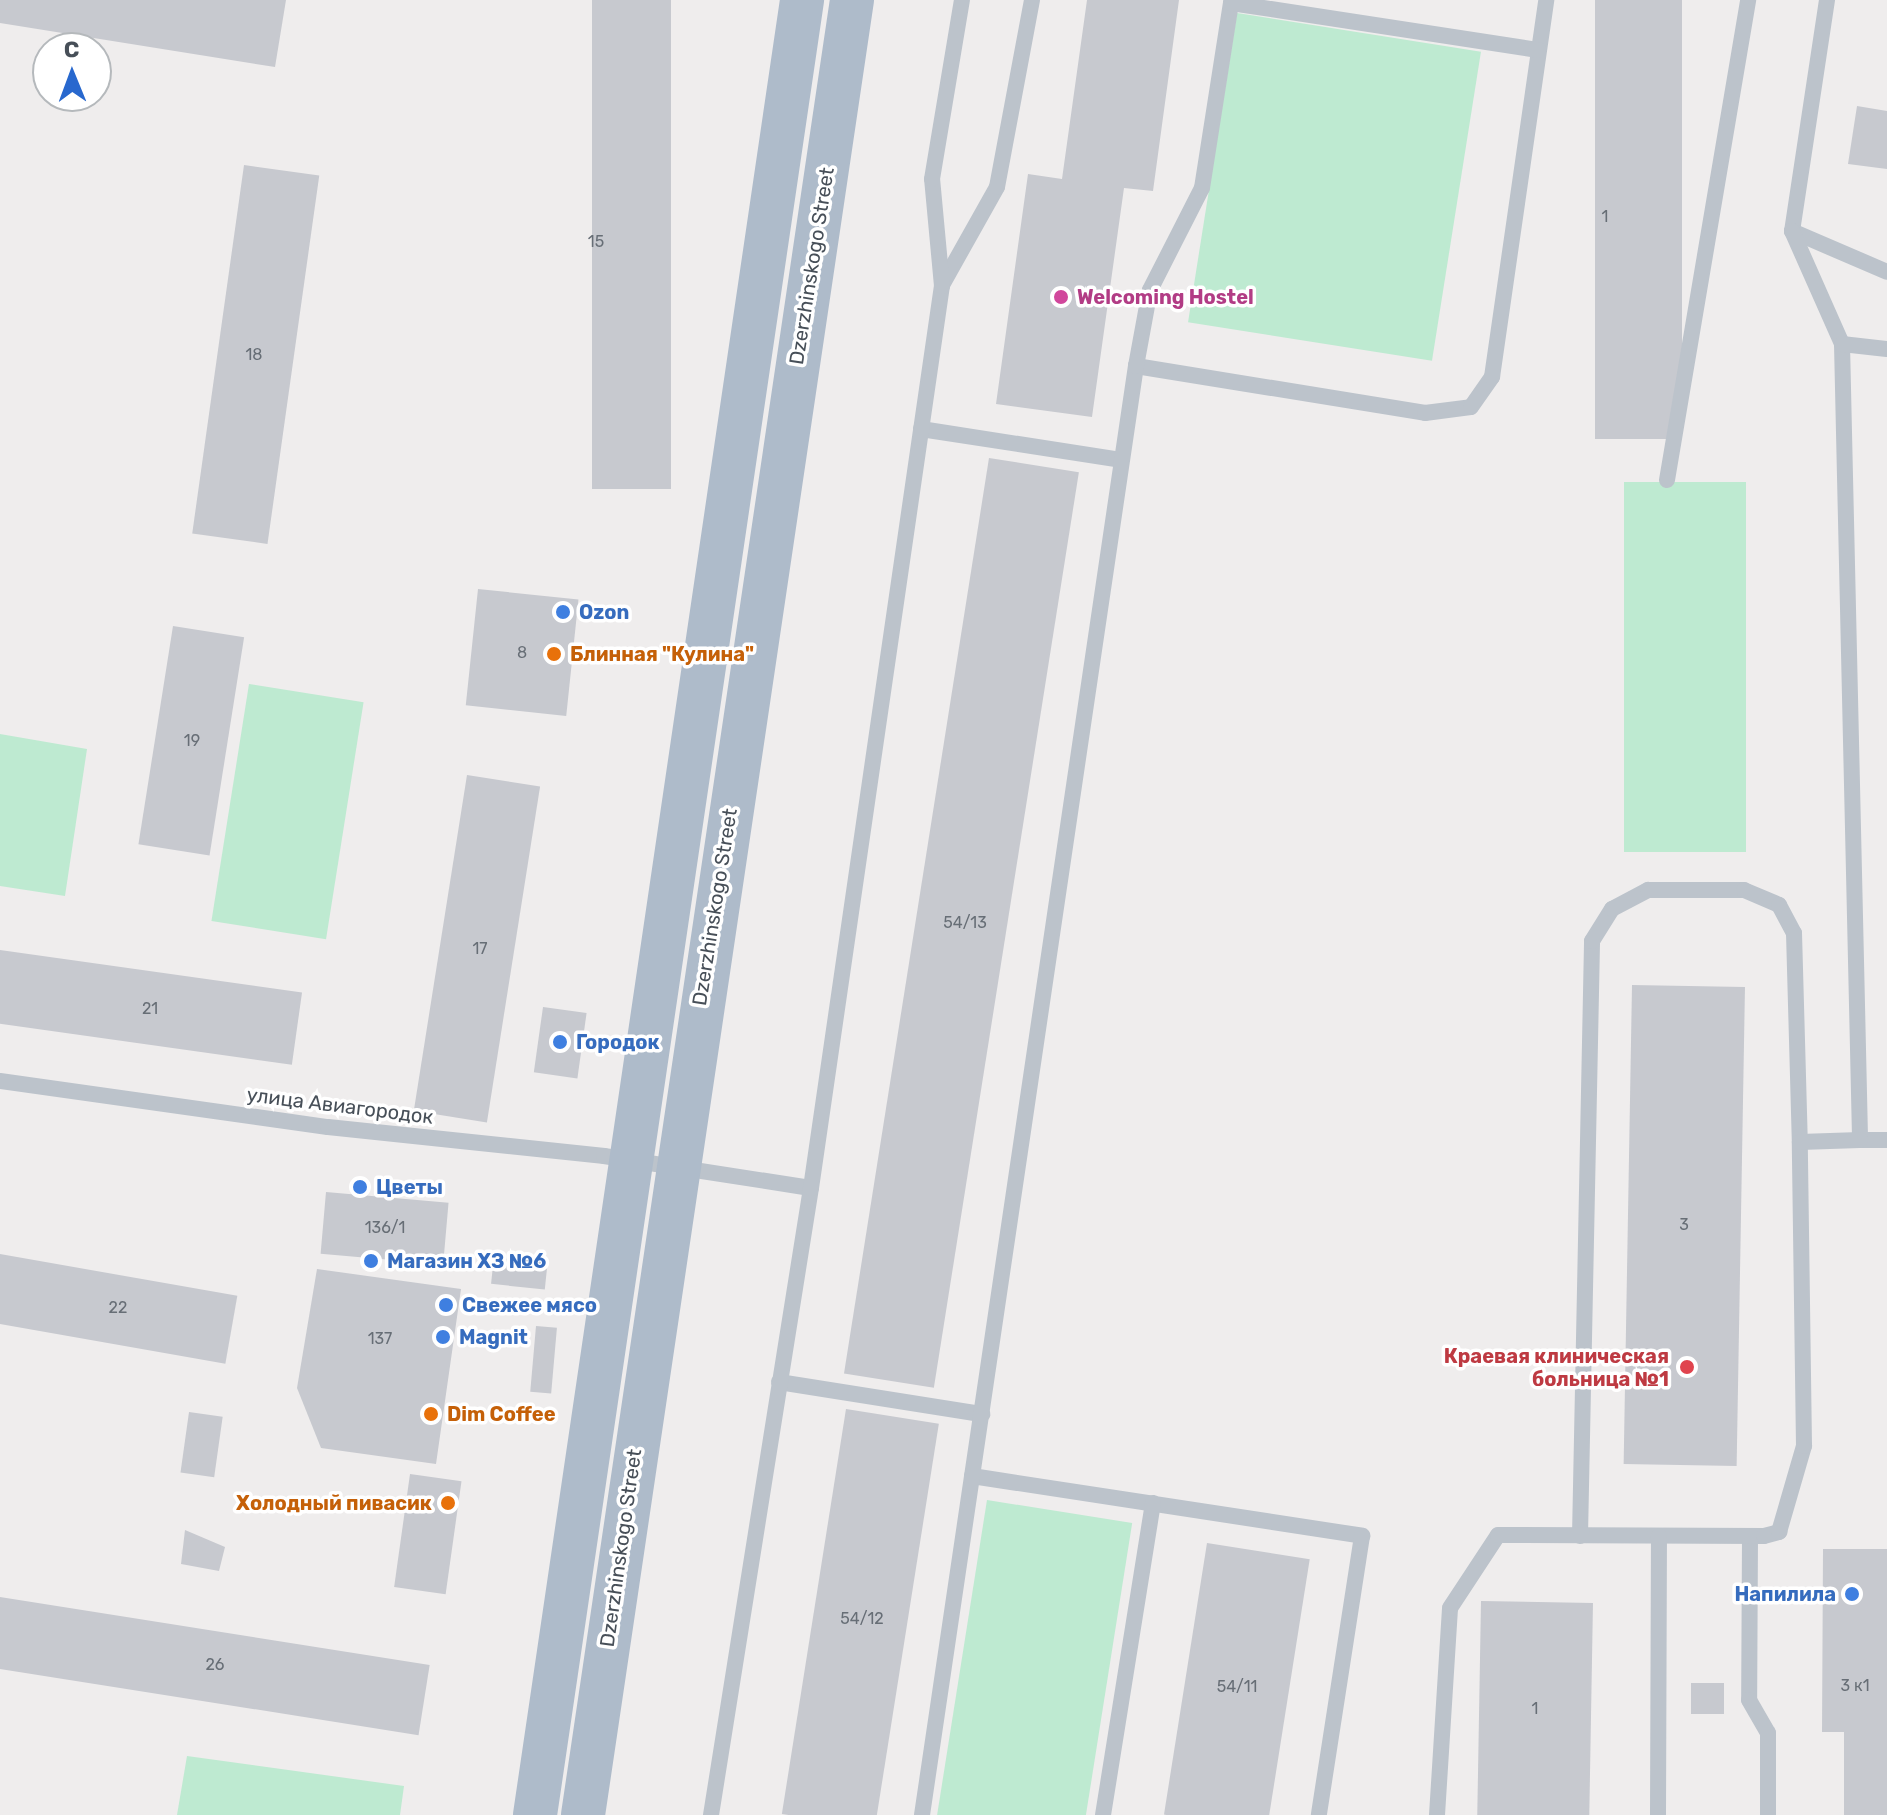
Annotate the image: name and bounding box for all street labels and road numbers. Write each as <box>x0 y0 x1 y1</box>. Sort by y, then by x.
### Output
street label: Dzerzhinskogo Street <box>785 166 839 366</box>
street label: Dzerzhinskogo Street <box>688 807 742 1007</box>
street label: улица Авиагородок <box>245 1083 435 1129</box>
street label: Dzerzhinskogo Street <box>595 1448 647 1648</box>

